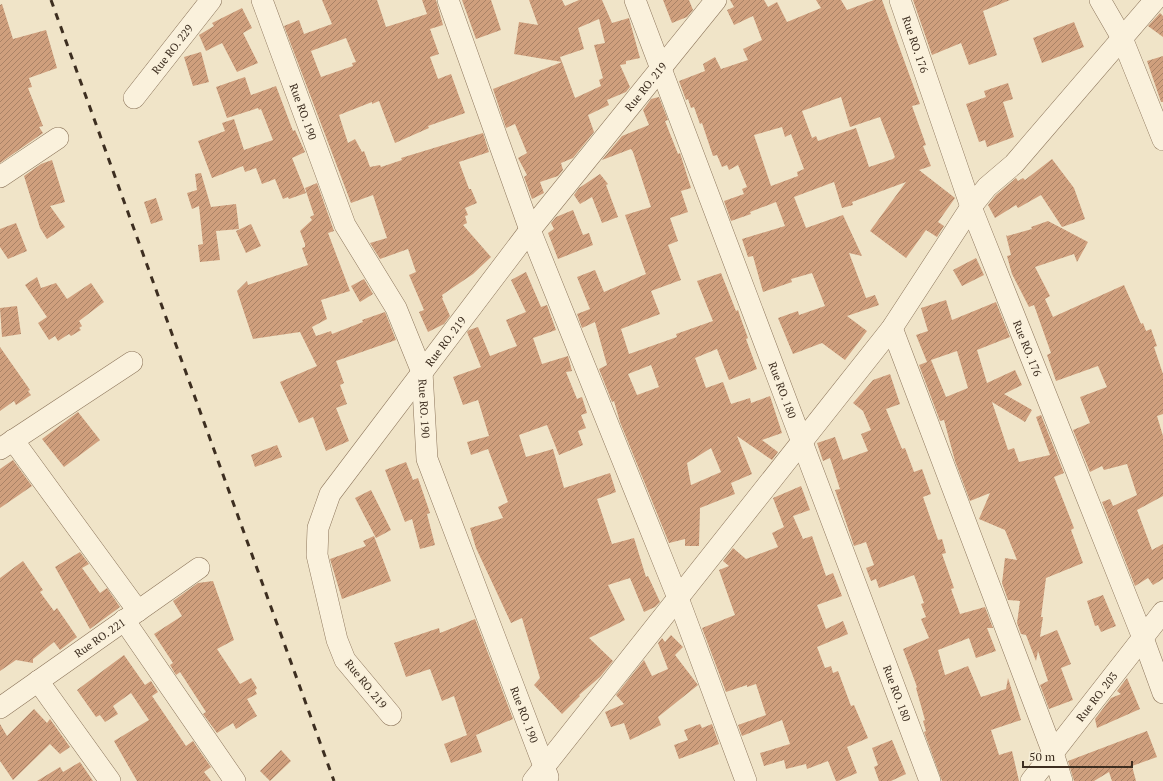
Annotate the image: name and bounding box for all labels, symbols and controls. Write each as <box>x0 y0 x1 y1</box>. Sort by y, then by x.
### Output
street label: Rue RO. 176 <box>899 14 931 75</box>
street label: Rue RO. 229 <box>149 22 196 77</box>
street label: Rue RO. 219 <box>622 59 670 114</box>
street label: Rue RO. 190 <box>286 82 320 142</box>
street label: Rue RO. 219 <box>422 314 469 369</box>
street label: Rue RO. 176 <box>1010 318 1045 378</box>
street label: Rue RO. 180 <box>765 360 799 420</box>
street label: Rue RO. 190 <box>415 379 433 439</box>
street label: Rue RO. 221 <box>72 615 128 661</box>
street label: Rue RO. 219 <box>342 657 390 711</box>
street label: Rue RO. 180 <box>880 663 914 723</box>
street label: Rue RO. 203 <box>1073 669 1121 724</box>
street label: Rue RO. 190 <box>507 685 541 745</box>
scale bar <box>1023 743 1132 769</box>
text: 50 m <box>1029 749 1056 764</box>

